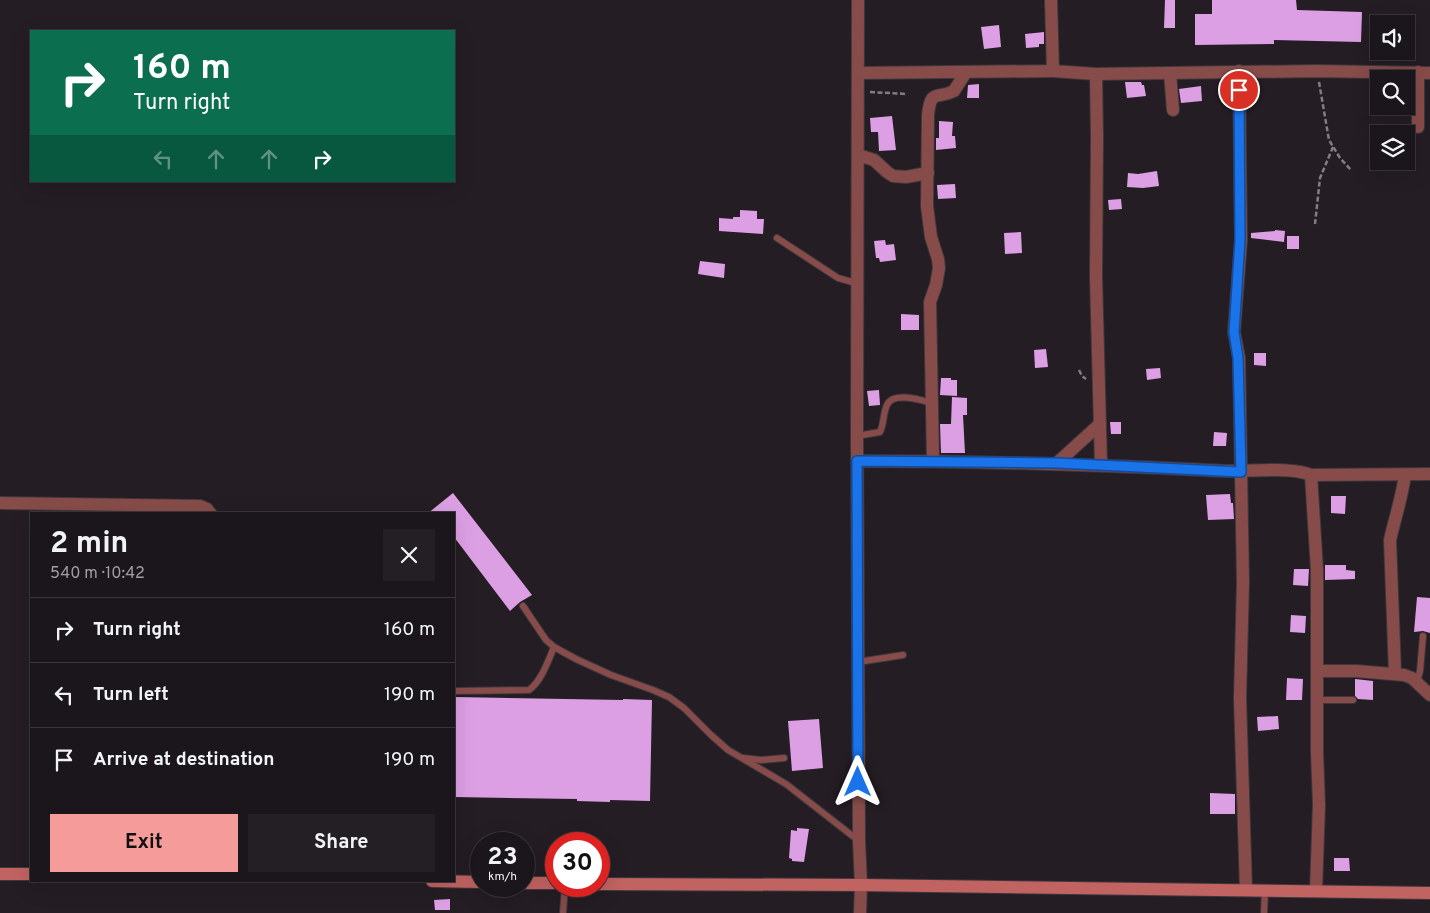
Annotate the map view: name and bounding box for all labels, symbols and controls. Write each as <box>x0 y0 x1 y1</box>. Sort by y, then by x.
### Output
map controls <box>1370 15 1415 170</box>
button: sound <box>1370 15 1415 60</box>
text: 160 m <box>133 47 231 91</box>
icon: right <box>50 50 115 115</box>
pin <box>1218 69 1260 111</box>
button: search <box>1370 70 1415 115</box>
icon: arrive <box>1225 76 1253 104</box>
text: Turn right <box>133 90 230 117</box>
button: layers <box>1370 125 1415 170</box>
icon: left <box>149 145 177 173</box>
icon: ahead <box>202 145 230 173</box>
icon: ahead <box>255 145 283 173</box>
icon: right <box>308 145 336 173</box>
text: 2 min <box>50 526 128 563</box>
button: close <box>383 529 435 581</box>
text: 540 m · 10:42 <box>50 564 145 584</box>
icon: right <box>50 616 78 644</box>
text: Turn right <box>93 618 181 642</box>
text: 160 m <box>384 618 435 642</box>
icon: left <box>50 681 78 709</box>
text: Turn left <box>93 683 169 707</box>
text: 190 m <box>384 683 435 707</box>
icon: arrive <box>50 746 78 774</box>
text: Arrive at destination <box>93 748 274 772</box>
text: 190 m <box>384 748 435 772</box>
position arrow <box>831 755 883 807</box>
button: Exit <box>50 814 238 872</box>
button: Share <box>248 814 435 872</box>
speed limit sign: 30 <box>545 832 610 897</box>
text: 23 <box>487 842 518 874</box>
text: km/h <box>488 869 517 885</box>

